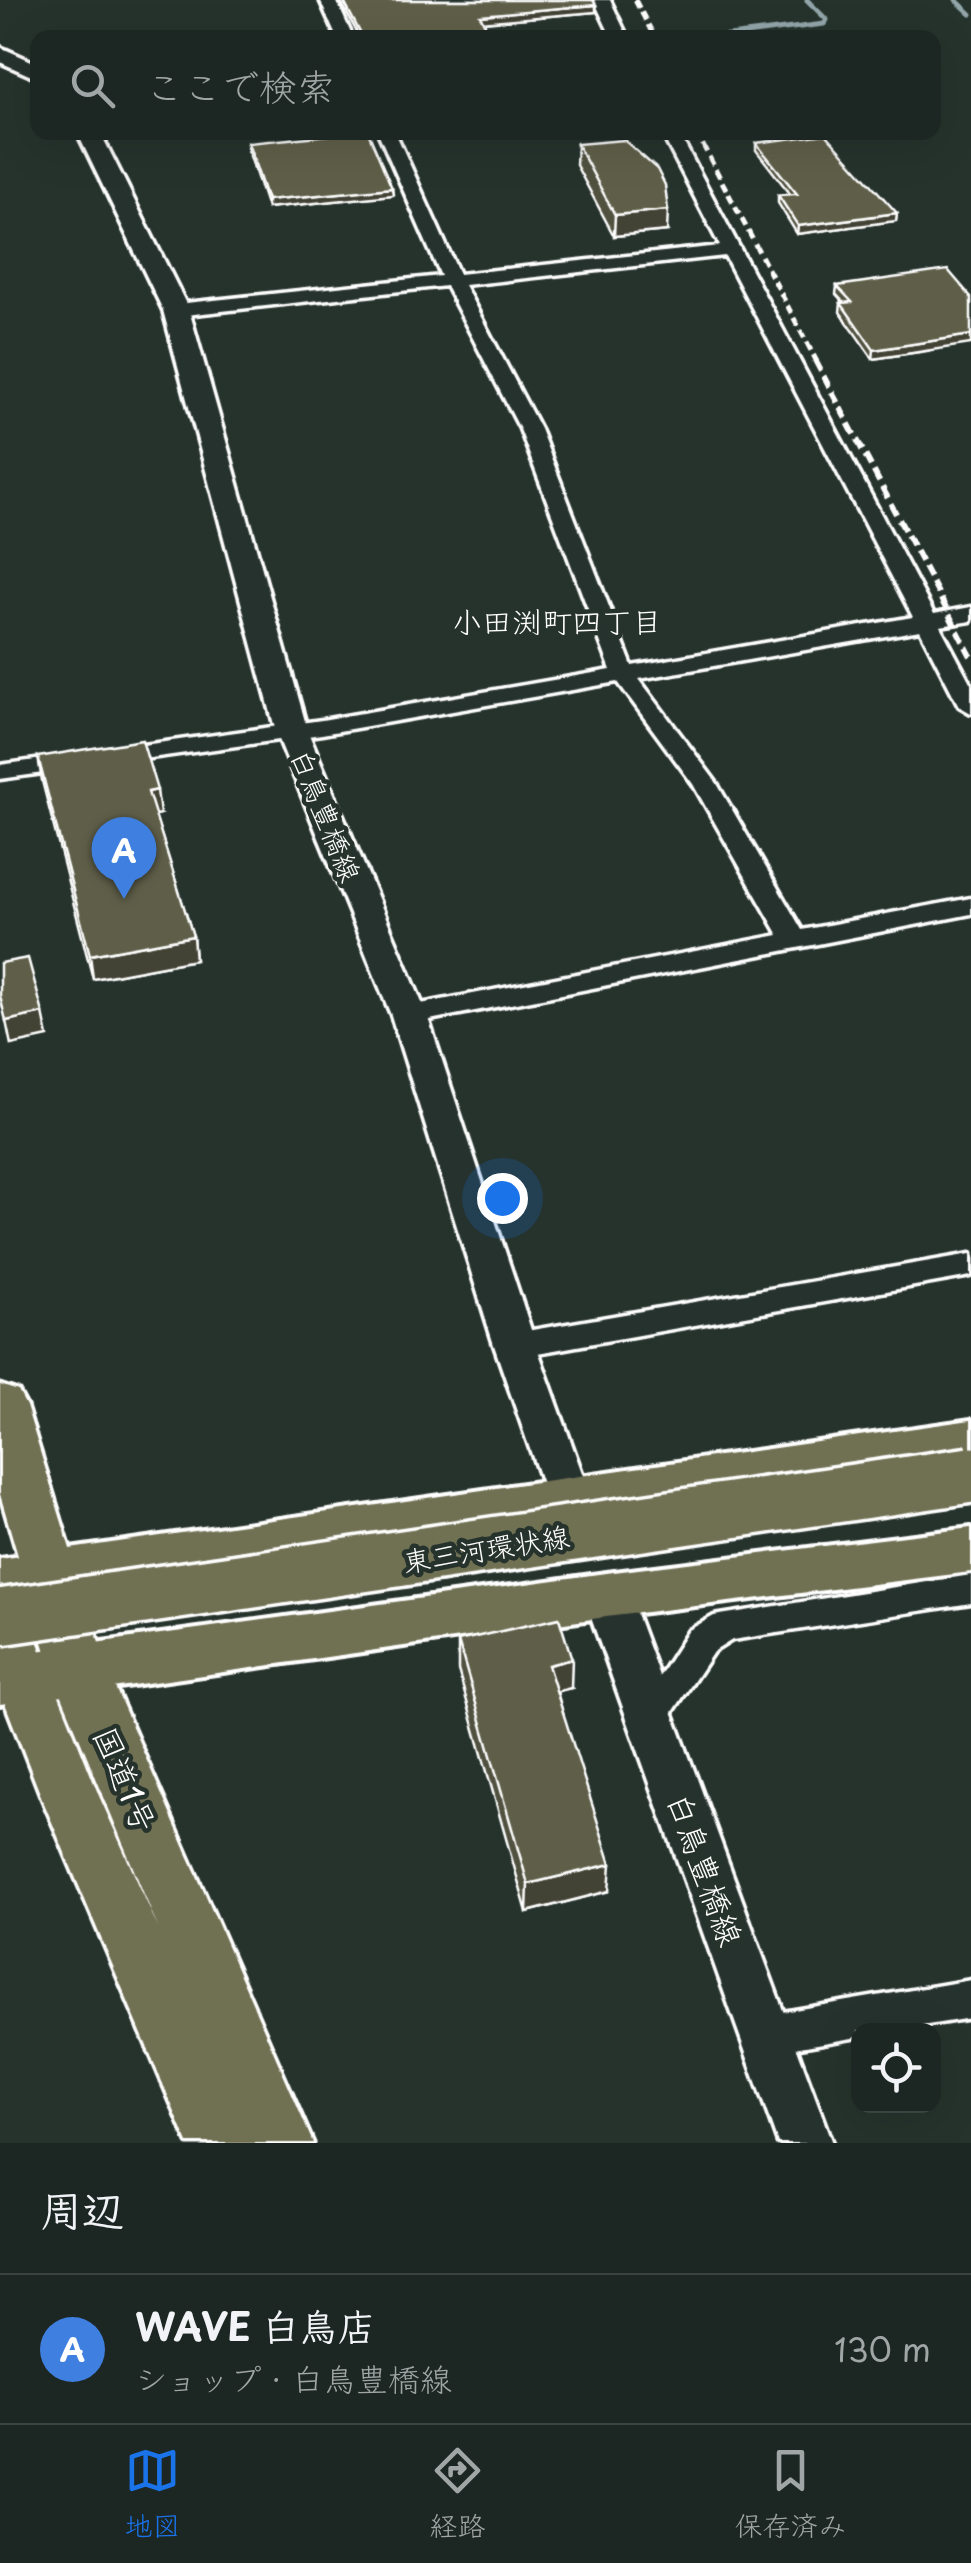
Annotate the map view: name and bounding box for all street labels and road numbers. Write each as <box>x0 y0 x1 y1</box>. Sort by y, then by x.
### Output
street label: 白鳥豊橋線 <box>281 742 373 888</box>
street label: 東三河環状線 <box>400 1514 572 1582</box>
street label: 国道1号 <box>82 1719 170 1839</box>
street label: 白鳥豊橋線 <box>656 1786 756 1952</box>

